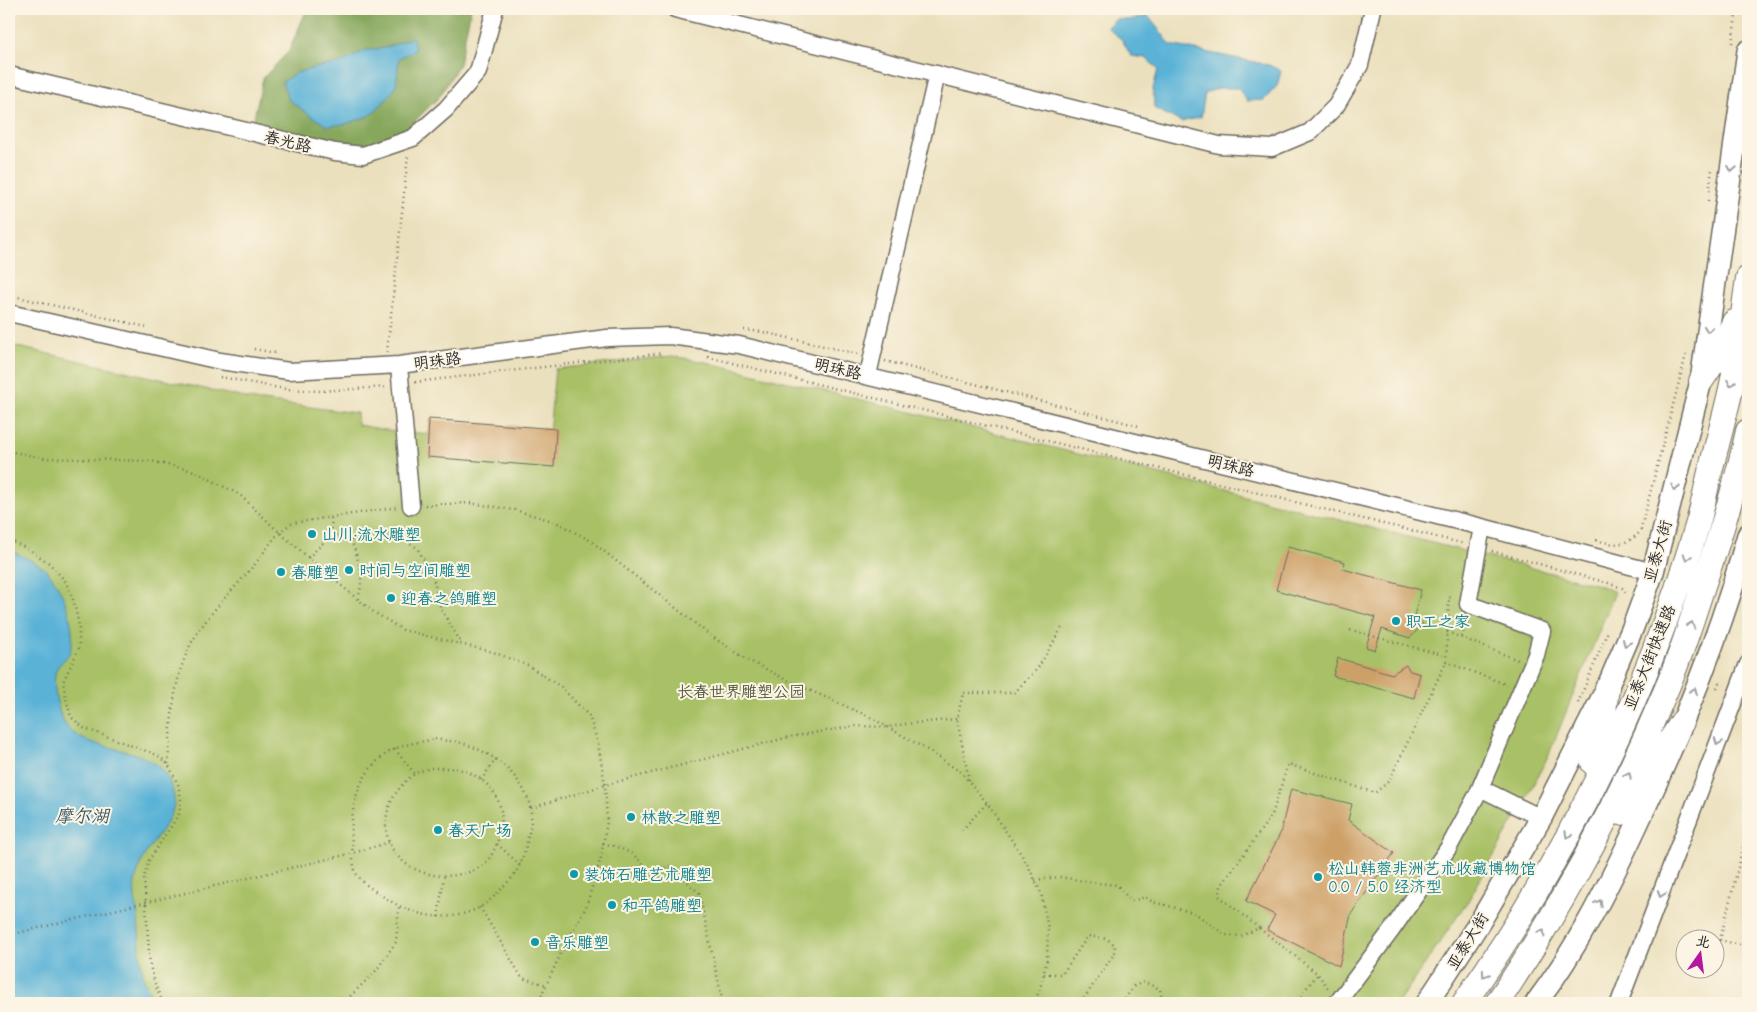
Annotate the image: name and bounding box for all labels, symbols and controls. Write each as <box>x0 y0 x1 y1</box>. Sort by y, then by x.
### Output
street label: 春光路 <box>262 128 313 156</box>
one-way arrow <box>1727 165 1738 173</box>
one-way arrow <box>1703 326 1714 334</box>
street label: 明珠路 <box>412 349 462 373</box>
street label: 明珠路 <box>812 355 863 383</box>
one-way arrow <box>1727 378 1737 387</box>
street label: 明珠路 <box>1205 451 1256 481</box>
one-way arrow <box>1670 484 1680 492</box>
street label: 亚泰大街 <box>1640 518 1675 585</box>
place label: 山川·流水雕塑 <box>322 526 421 544</box>
marker: 山川·流水雕塑 <box>306 528 318 540</box>
one-way arrow <box>1682 552 1692 561</box>
place label: 时间与空间雕塑 <box>359 562 471 580</box>
place label: 春雕塑 <box>291 564 339 582</box>
marker: 时间与空间雕塑 <box>343 564 355 576</box>
marker: 春雕塑 <box>275 566 287 578</box>
place label: 迎春之鸽雕塑 <box>401 590 497 608</box>
marker: 迎春之鸽雕塑 <box>385 592 397 604</box>
street label: 亚泰大街快速路 <box>1621 602 1679 713</box>
place label: 职工之家 <box>1406 613 1470 631</box>
marker: 职工之家 <box>1390 615 1402 627</box>
one-way arrow <box>1685 621 1695 630</box>
one-way arrow <box>1622 638 1633 647</box>
park label: 长春世界雕塑公园 <box>677 683 805 701</box>
one-way arrow <box>1688 687 1698 696</box>
one-way arrow <box>1714 737 1725 746</box>
one-way arrow <box>1621 771 1631 780</box>
water label: 摩尔湖 <box>55 806 111 827</box>
place label: 林散之雕塑 <box>641 809 721 827</box>
marker: 林散之雕塑 <box>625 811 637 823</box>
place label: 春天广场 <box>448 822 512 840</box>
marker: 春天广场 <box>432 824 444 836</box>
one-way arrow <box>1564 829 1574 838</box>
place label: 松山韩蓉非洲艺术收藏博物馆 0.0 / 5.0 经济型 <box>1328 860 1536 896</box>
place label: 装饰石雕艺术雕塑 <box>584 866 712 884</box>
marker: 装饰石雕艺术雕塑 <box>568 868 580 880</box>
marker: 松山韩蓉非洲艺术收藏博物馆 0.0 / 5.0 经济型 <box>1312 871 1324 883</box>
one-way arrow <box>1657 889 1667 898</box>
place label: 和平鸽雕塑 <box>622 897 702 915</box>
marker: 和平鸽雕塑 <box>606 899 618 911</box>
one-way arrow <box>1592 899 1602 908</box>
street label: 亚泰大街 <box>1443 910 1492 973</box>
one-way arrow <box>1535 929 1545 938</box>
north arrow <box>1674 930 1724 980</box>
text: 北 <box>1694 932 1712 952</box>
place label: 音乐雕塑 <box>545 934 609 952</box>
marker: 音乐雕塑 <box>529 936 541 948</box>
one-way arrow <box>1481 969 1491 978</box>

